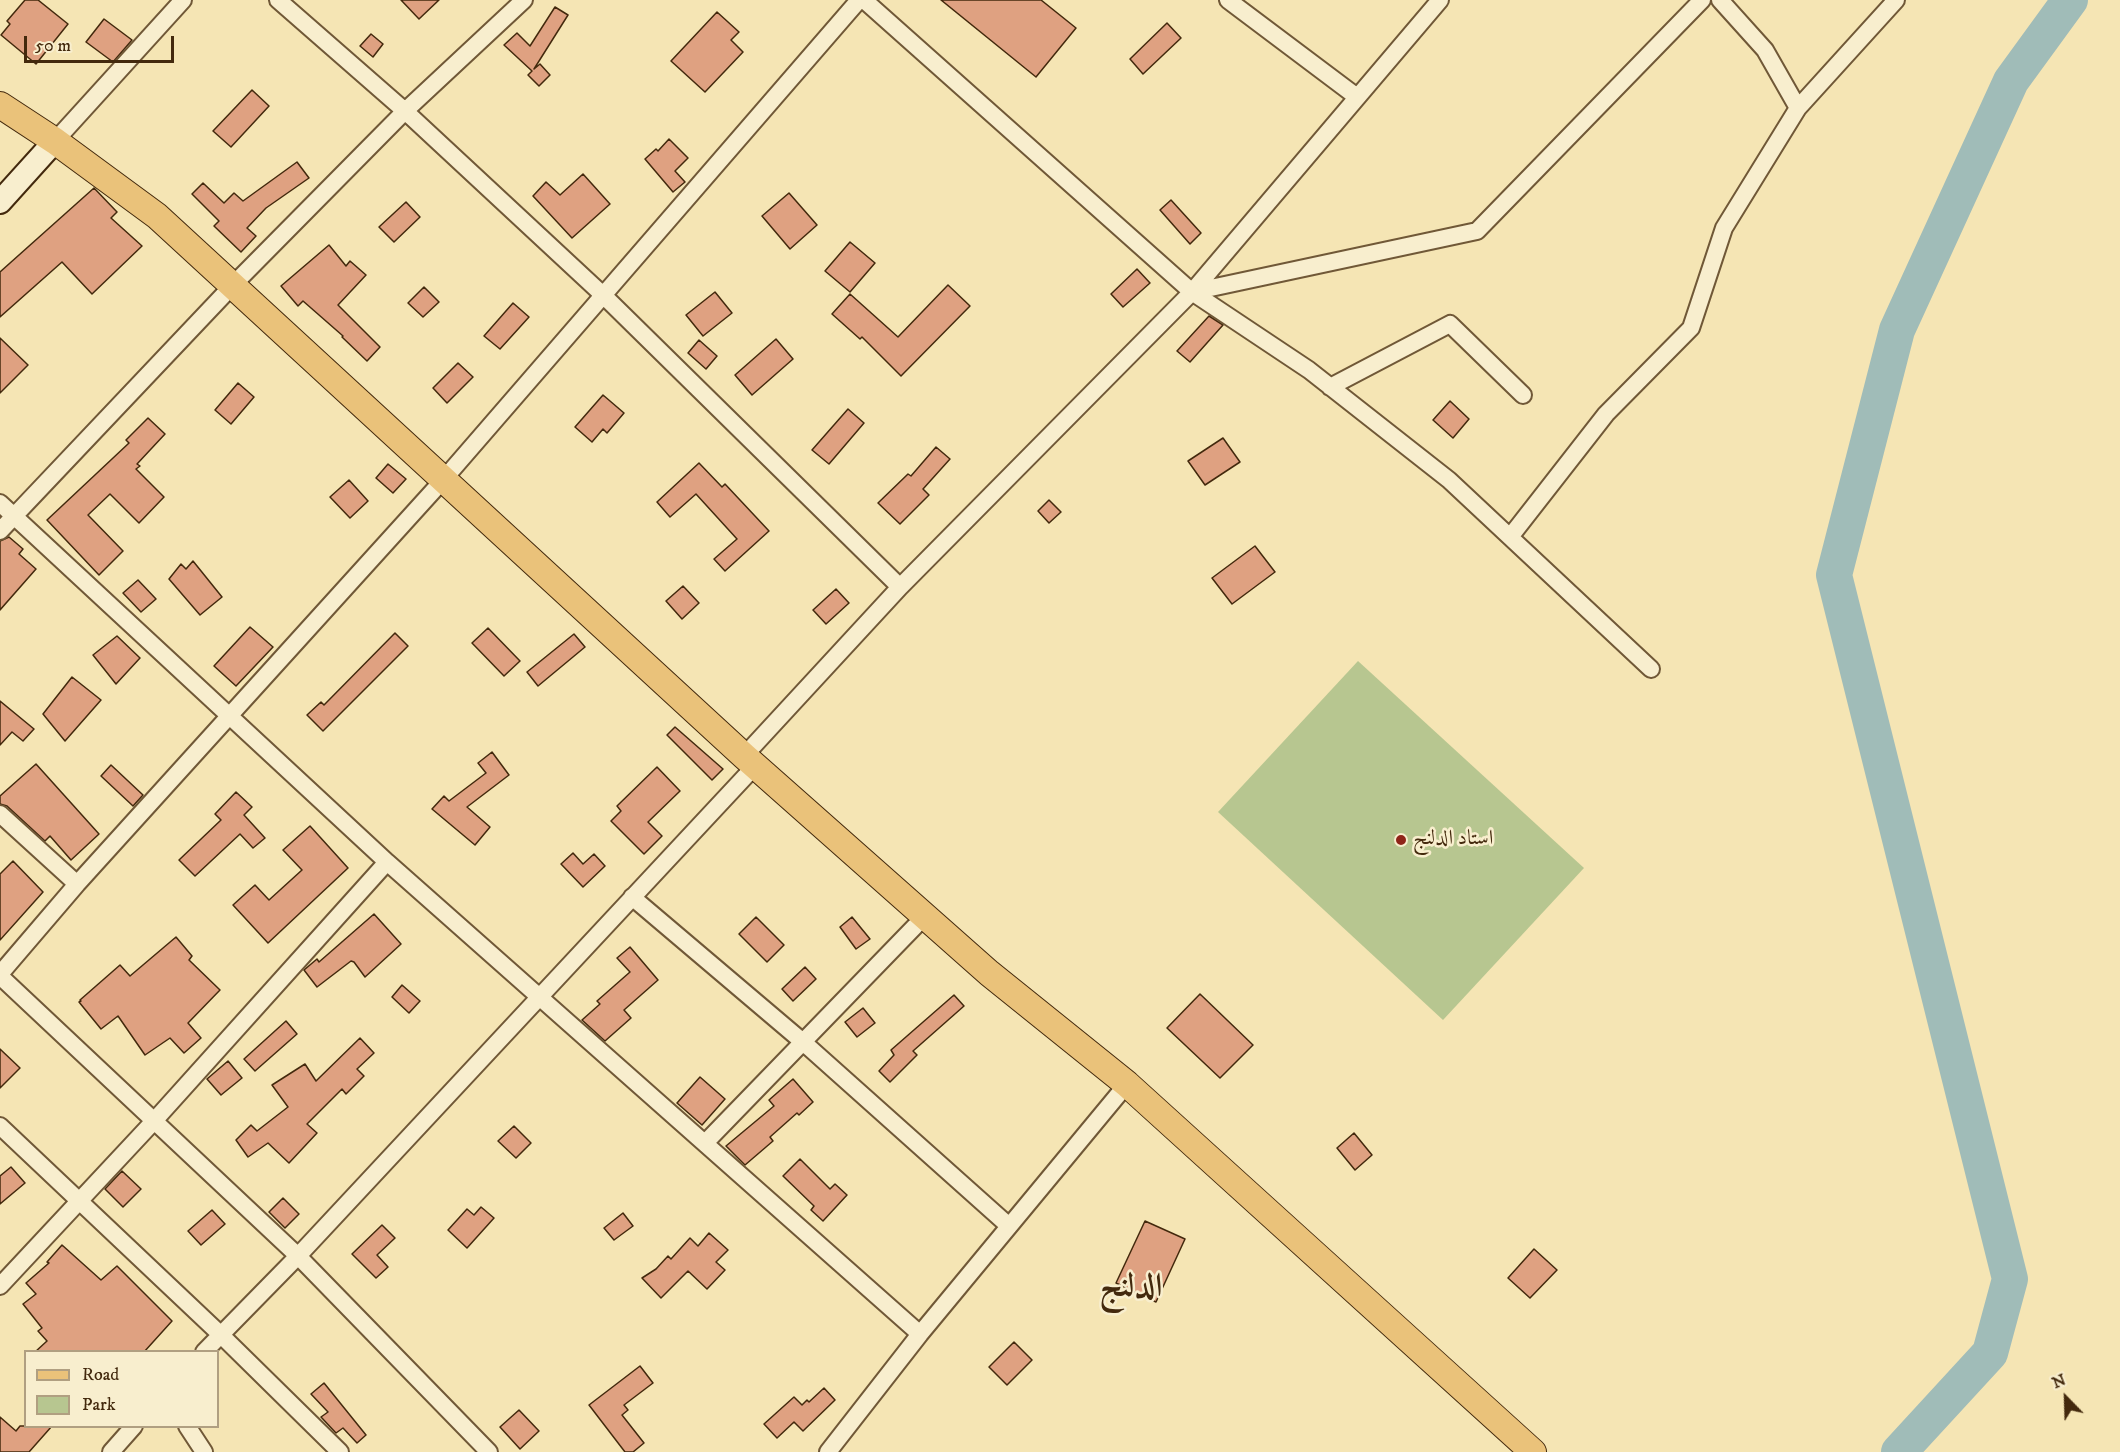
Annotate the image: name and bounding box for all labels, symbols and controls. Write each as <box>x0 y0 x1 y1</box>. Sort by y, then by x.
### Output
scale bar <box>27 24 177 62</box>
text: 50 m <box>35 35 71 57</box>
place label: استاد الدلنج <box>1413 827 1493 853</box>
marker: استاد الدلنج <box>1394 833 1408 847</box>
district label: الدلنج <box>1100 1269 1162 1309</box>
legend <box>24 1350 219 1428</box>
text: Road <box>82 1364 119 1386</box>
north arrow <box>2036 1368 2096 1428</box>
text: N <box>2049 1370 2069 1393</box>
text: Park <box>82 1394 116 1416</box>

